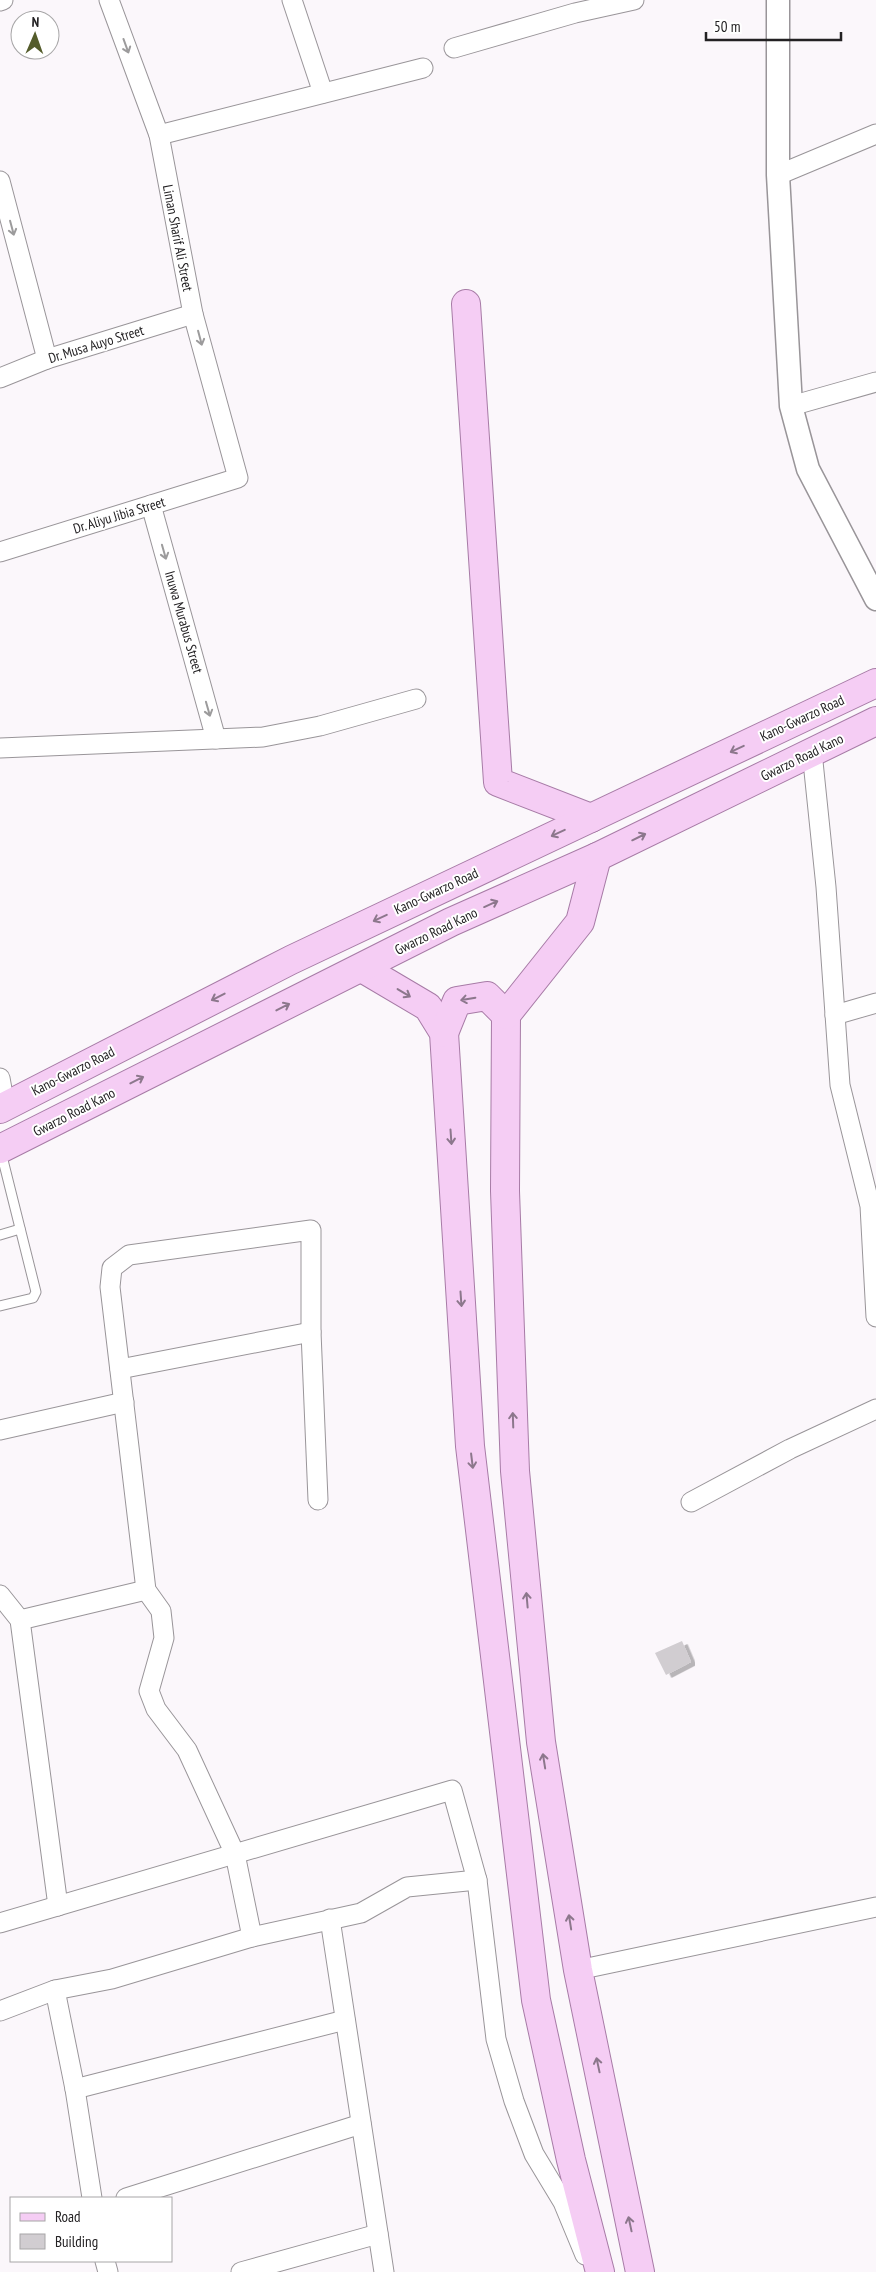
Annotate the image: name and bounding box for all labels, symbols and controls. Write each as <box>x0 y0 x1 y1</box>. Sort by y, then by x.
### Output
north arrow <box>10 10 60 60</box>
scale bar <box>706 10 841 42</box>
text: N <box>31 13 40 31</box>
text: 50 m <box>714 17 740 36</box>
one-way arrow <box>122 38 131 53</box>
street label: Liman Sharif Ali Street <box>159 183 197 293</box>
one-way arrow <box>8 219 18 235</box>
street label: Dr. Musa Auyo Street <box>46 321 146 367</box>
one-way arrow <box>196 330 205 346</box>
street label: Dr. Aliyu Jibia Street <box>71 492 167 537</box>
one-way arrow <box>160 544 169 560</box>
street label: Inuwa Murabus Street <box>161 569 207 675</box>
street label: Kano-Gwarzo Road <box>757 691 847 745</box>
one-way arrow <box>204 700 213 716</box>
street label: Gwarzo Road Kano <box>758 729 846 785</box>
one-way arrow <box>730 745 745 754</box>
one-way arrow <box>551 829 566 839</box>
one-way arrow <box>631 831 646 841</box>
street label: Kano-Gwarzo Road <box>391 864 481 918</box>
one-way arrow <box>483 899 498 909</box>
street label: Gwarzo Road Kano <box>392 903 480 959</box>
one-way arrow <box>373 913 388 923</box>
one-way arrow <box>397 988 411 998</box>
one-way arrow <box>211 993 226 1002</box>
one-way arrow <box>461 995 477 1005</box>
one-way arrow <box>275 1002 290 1012</box>
street label: Kano-Gwarzo Road <box>28 1042 118 1100</box>
one-way arrow <box>130 1075 145 1085</box>
street label: Gwarzo Road Kano <box>30 1084 118 1140</box>
one-way arrow <box>446 1129 455 1145</box>
one-way arrow <box>456 1291 465 1307</box>
one-way arrow <box>508 1412 518 1428</box>
one-way arrow <box>467 1453 477 1469</box>
one-way arrow <box>522 1592 532 1608</box>
one-way arrow <box>539 1754 549 1770</box>
one-way arrow <box>565 1914 575 1930</box>
one-way arrow <box>592 2057 602 2073</box>
legend <box>10 2197 172 2262</box>
text: Road <box>55 2207 81 2226</box>
one-way arrow <box>625 2217 634 2233</box>
text: Building <box>55 2232 98 2251</box>

